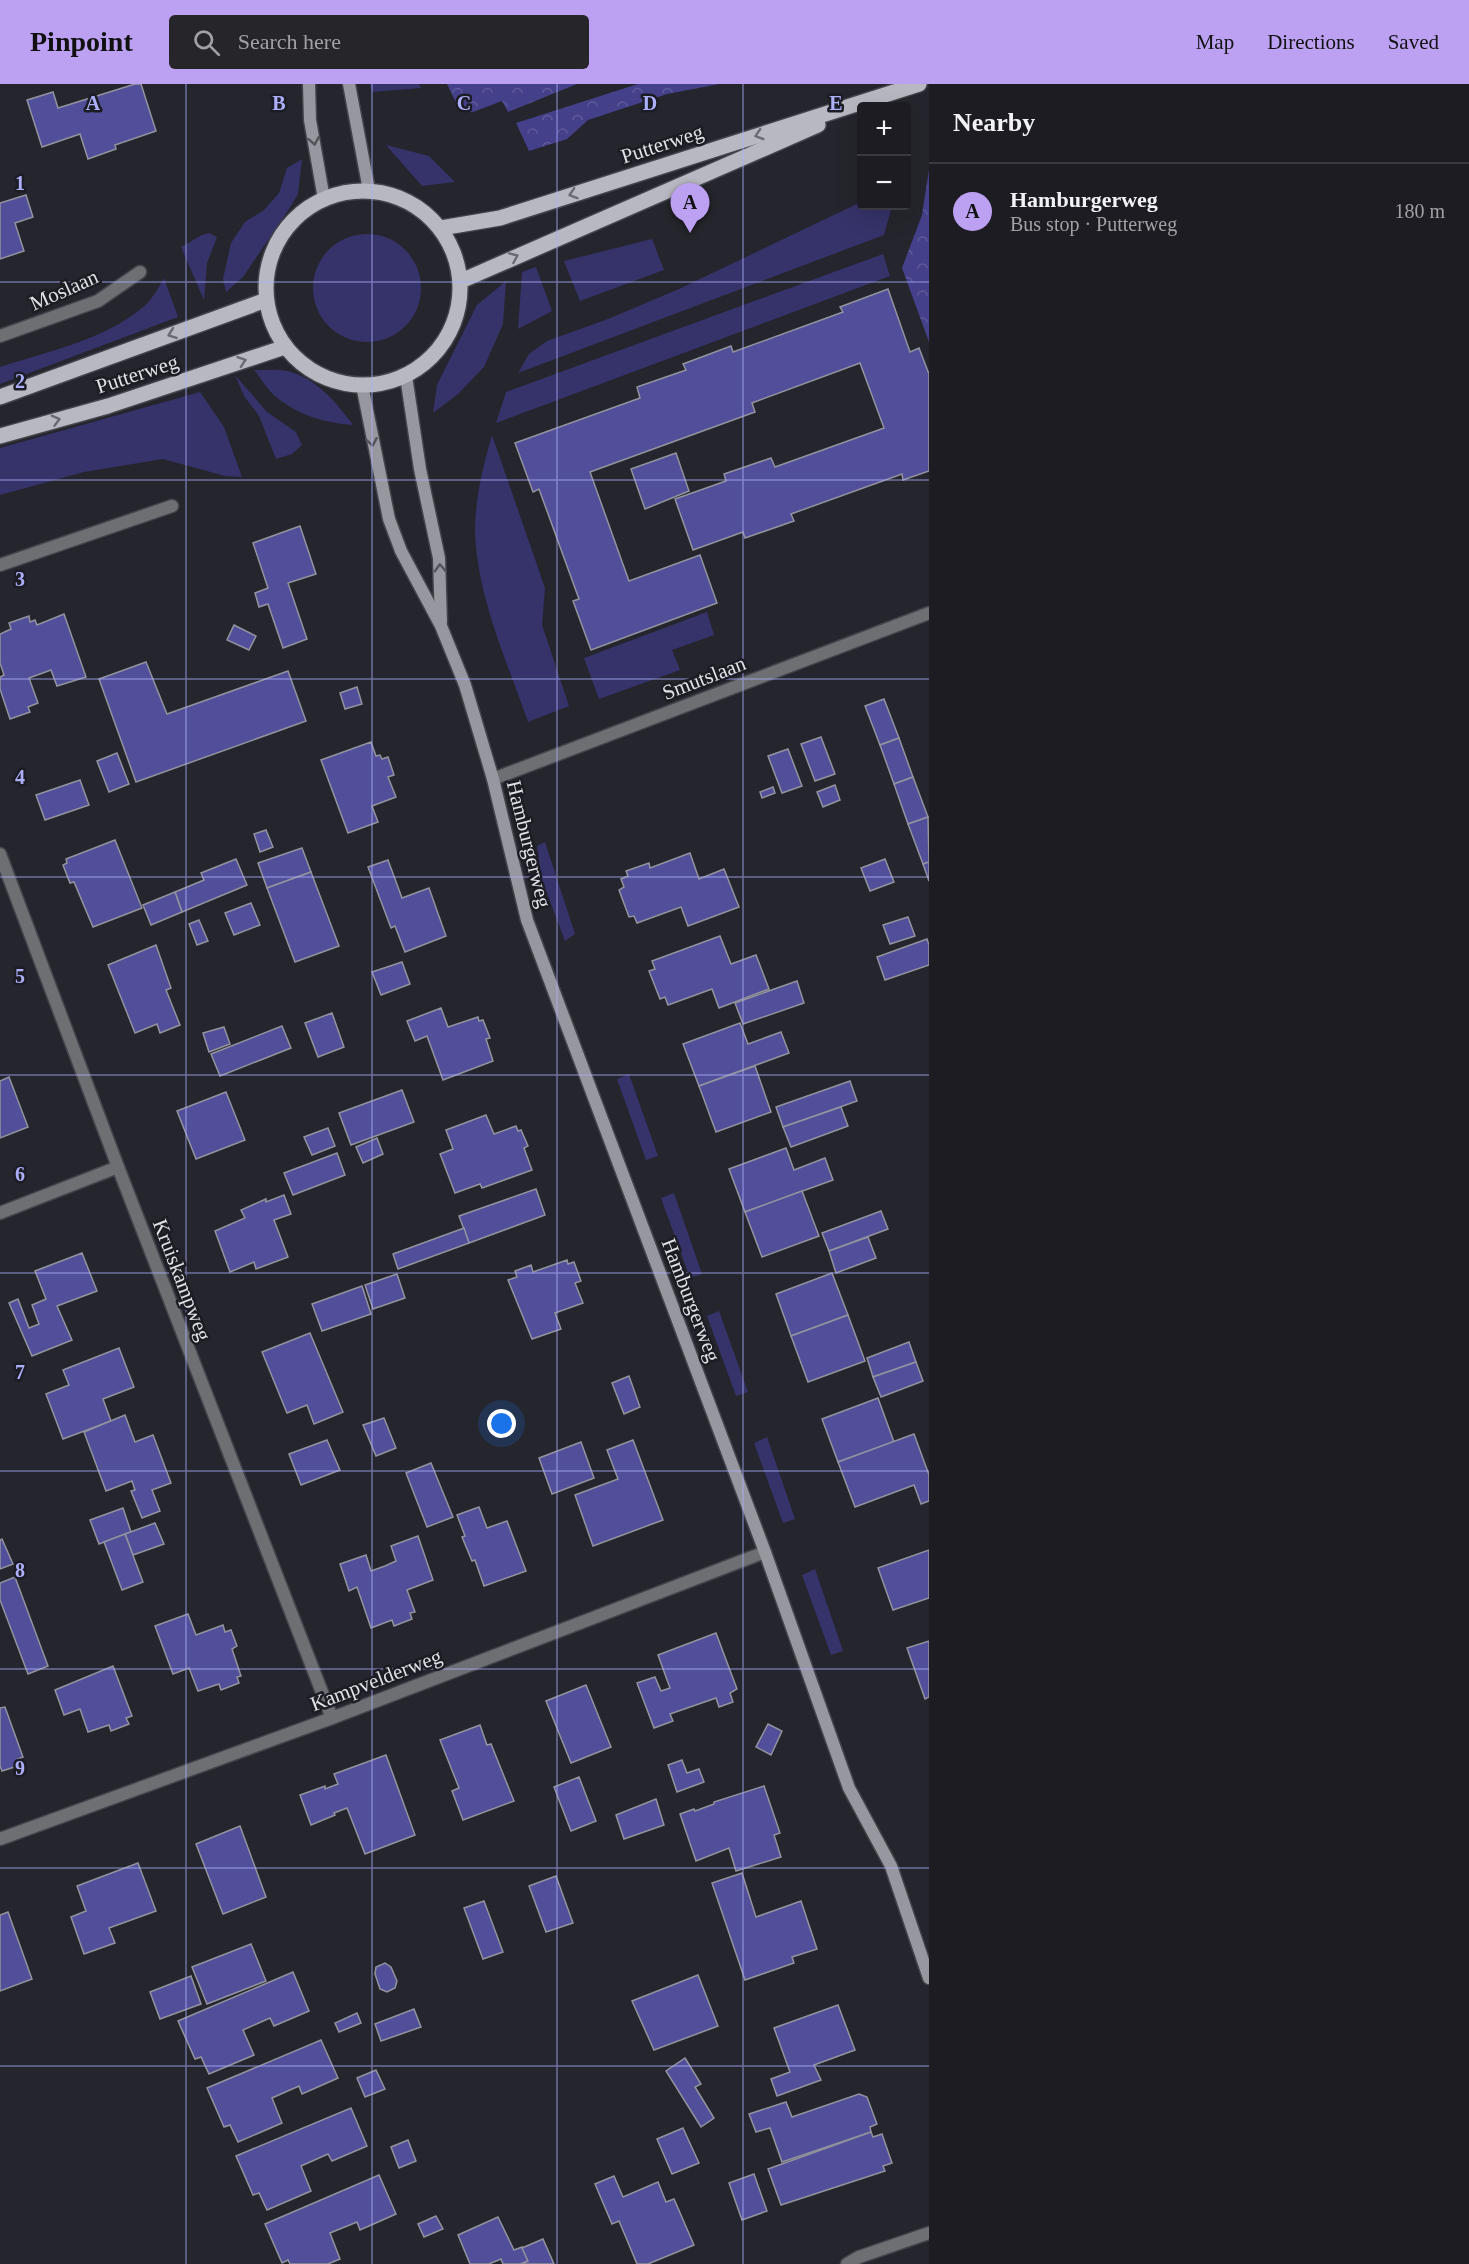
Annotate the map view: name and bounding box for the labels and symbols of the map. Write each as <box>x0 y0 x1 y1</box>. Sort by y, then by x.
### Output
text: A <box>86 92 101 114</box>
text: B <box>272 92 286 114</box>
text: C <box>457 92 471 114</box>
text: D <box>643 92 657 114</box>
text: E <box>829 92 843 114</box>
street label: Putterweg <box>618 119 707 169</box>
one-way arrow <box>754 128 765 141</box>
one-way arrow <box>307 136 320 146</box>
text: 1 <box>15 172 25 194</box>
pin: A <box>670 184 710 233</box>
one-way arrow <box>568 187 579 200</box>
one-way arrow <box>508 253 519 265</box>
street label: Moslaan <box>26 264 102 316</box>
one-way arrow <box>167 327 177 340</box>
street label: Putterweg <box>93 349 182 399</box>
one-way arrow <box>236 356 247 369</box>
text: 2 <box>15 370 25 392</box>
one-way arrow <box>51 415 61 427</box>
one-way arrow <box>365 437 378 447</box>
one-way arrow <box>433 563 446 572</box>
text: 3 <box>15 568 25 590</box>
street label: Smutslaan <box>659 651 750 705</box>
text: 4 <box>15 766 25 788</box>
street label: Hamburgerweg <box>502 778 557 911</box>
text: 5 <box>15 965 25 987</box>
text: 6 <box>15 1163 25 1185</box>
street label: Kruiskampweg <box>148 1216 216 1345</box>
street label: Hamburgerweg <box>656 1235 726 1366</box>
text: 7 <box>15 1361 25 1383</box>
your location <box>487 1409 516 1438</box>
text: 8 <box>15 1559 25 1581</box>
street label: Kampvelderweg <box>307 1644 446 1716</box>
text: 9 <box>15 1757 25 1779</box>

